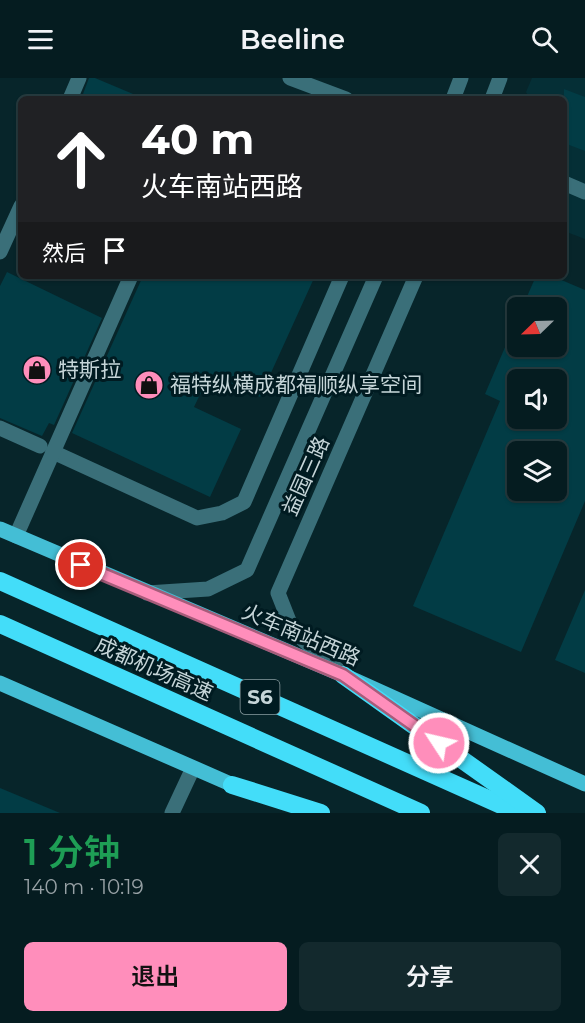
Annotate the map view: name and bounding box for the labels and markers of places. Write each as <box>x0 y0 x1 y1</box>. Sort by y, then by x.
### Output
shop icon: 特斯拉 <box>21 354 53 386</box>
place label: 特斯拉 <box>58 357 121 382</box>
shop icon: 福特纵横成都福顺纵享空间 <box>133 369 165 401</box>
place label: 福特纵横成都福顺纵享空间 <box>170 372 422 397</box>
pin <box>55 539 106 590</box>

